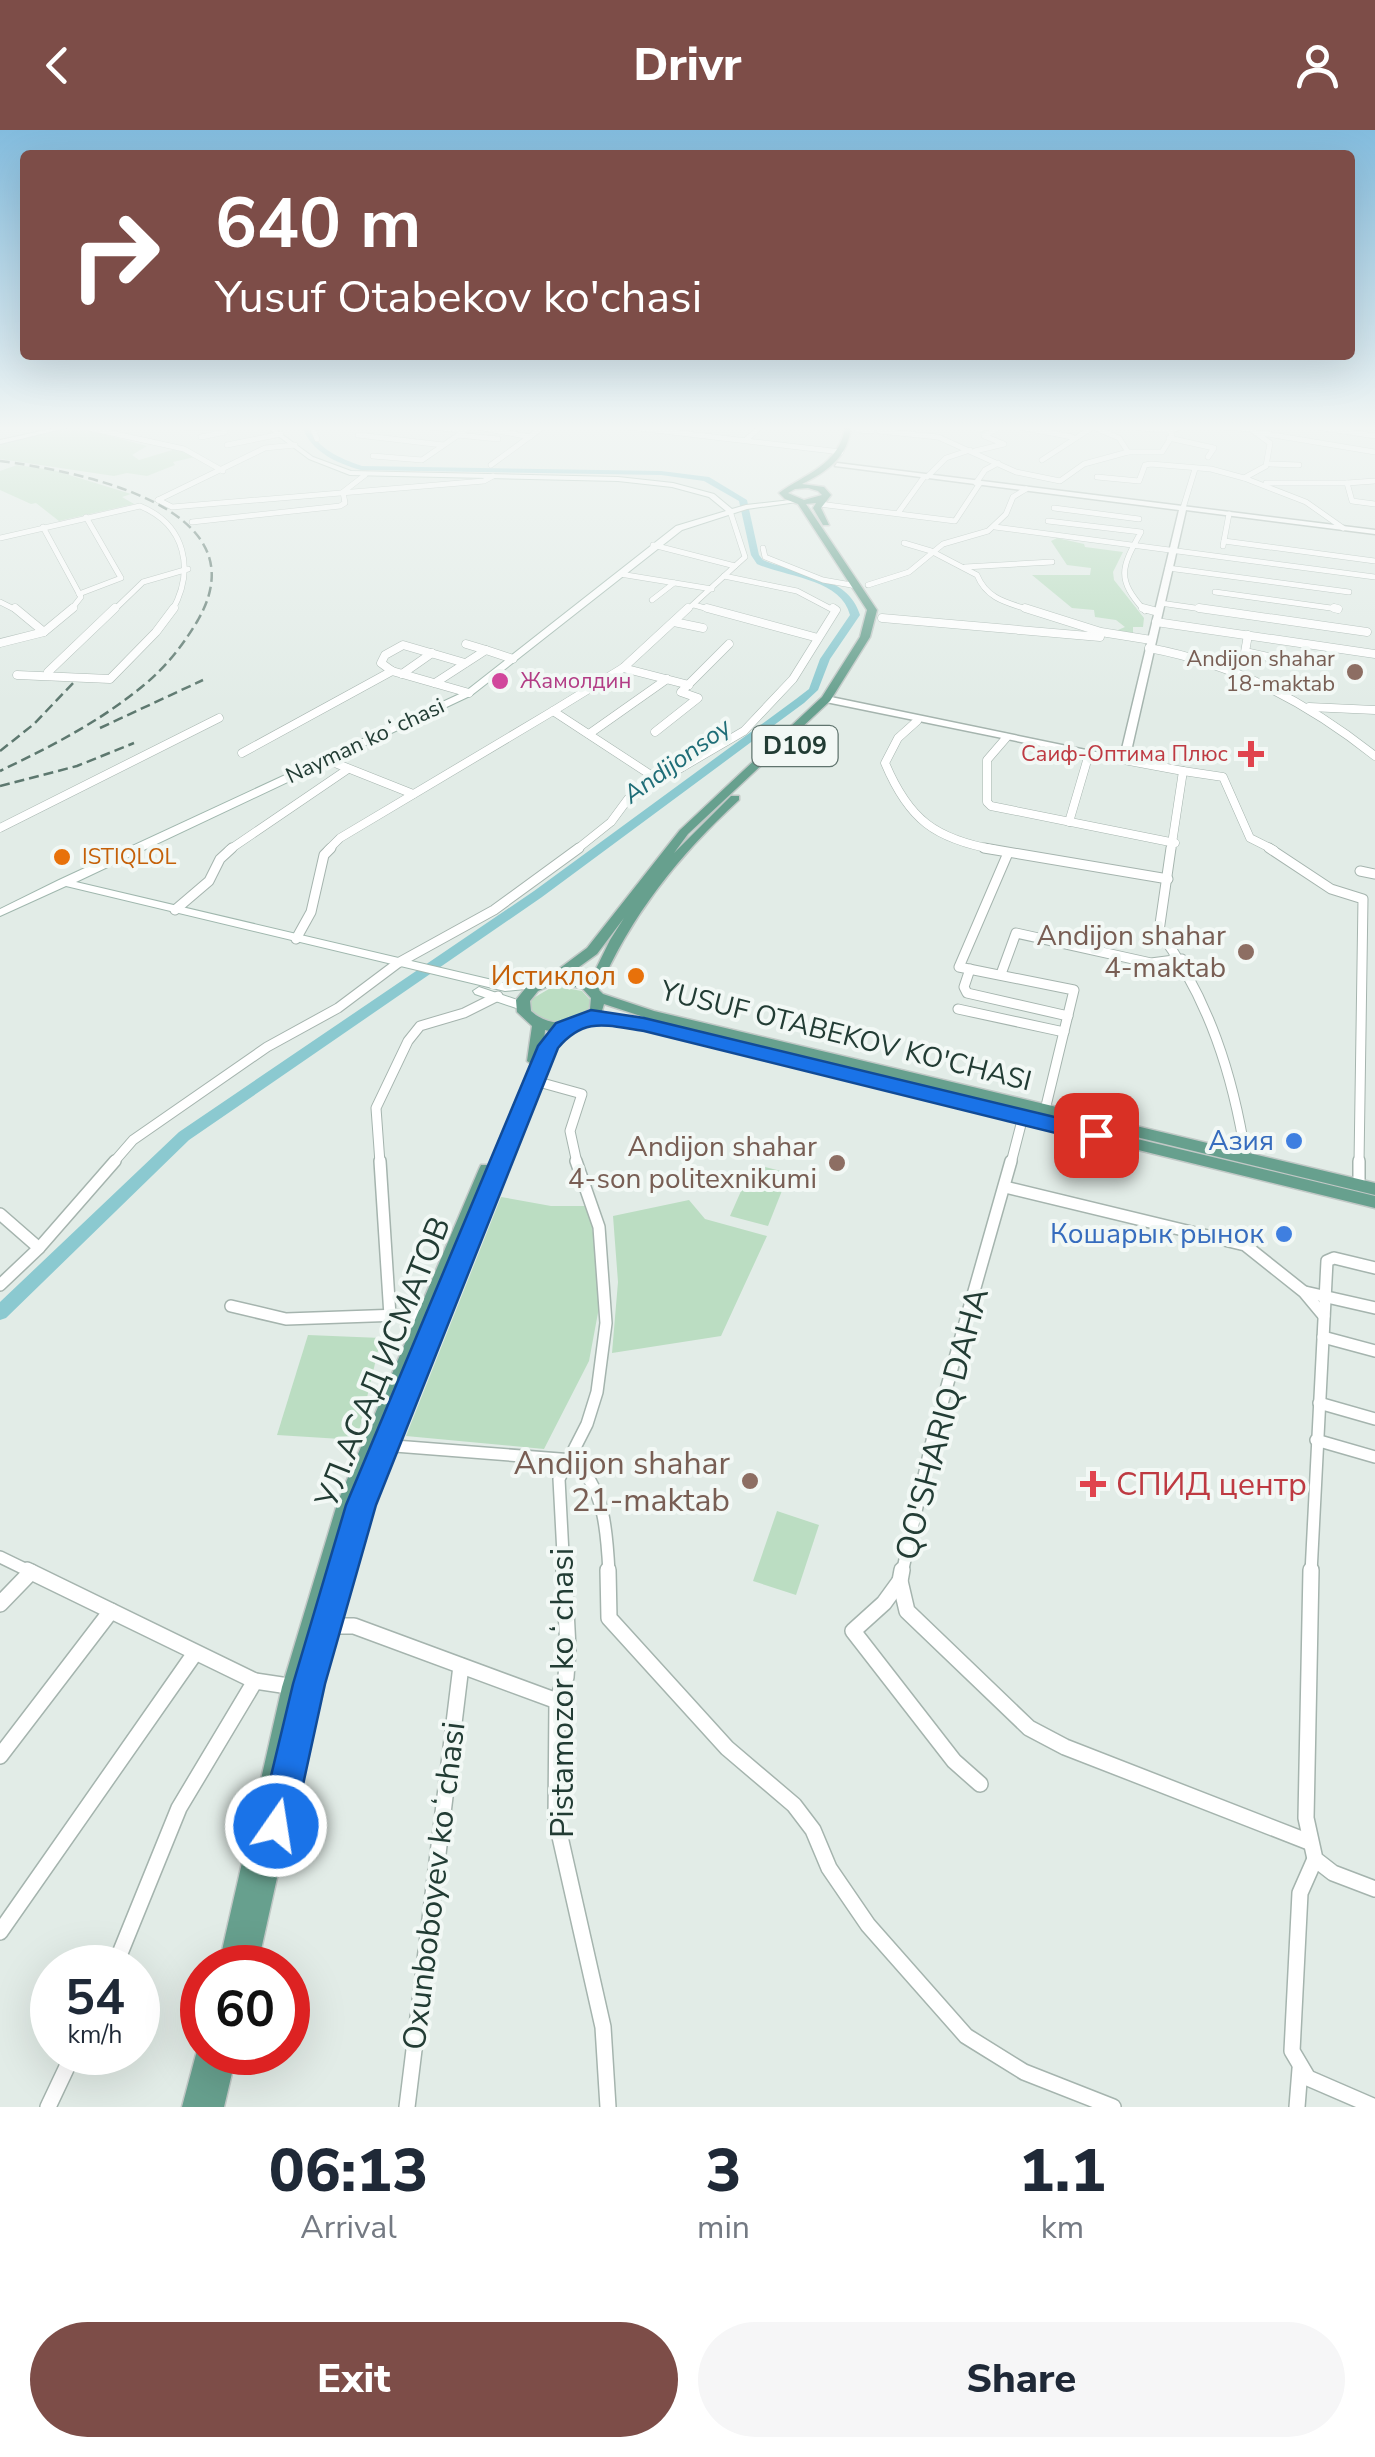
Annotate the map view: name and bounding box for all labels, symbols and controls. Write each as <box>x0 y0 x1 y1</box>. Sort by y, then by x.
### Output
text: Drivr <box>633 35 742 96</box>
icon: back <box>30 38 85 93</box>
icon: person <box>1290 38 1345 93</box>
text: 640 m <box>215 176 421 272</box>
icon: right <box>50 190 180 320</box>
text: Yusuf Otabekov ko'chasi <box>215 267 702 328</box>
place label: Andijon shahar 18-maktab <box>1186 644 1335 699</box>
marker: Andijon shahar 18-maktab <box>1344 661 1366 683</box>
place label: Жамолдин <box>520 666 631 696</box>
marker: Жамолдин <box>489 670 511 692</box>
street label: Nayman koʻchasi <box>281 691 449 791</box>
water label: Andijonsoy <box>615 710 739 812</box>
road number: D109 <box>752 726 838 766</box>
place label: Саиф-Оптима Плюс <box>1021 739 1228 769</box>
marker: Саиф-Оптима Плюс <box>1238 741 1264 767</box>
place label: ISTIQLOL <box>82 842 177 872</box>
marker: ISTIQLOL <box>51 846 73 868</box>
place label: Andijon shahar 4-maktab <box>1037 917 1226 987</box>
marker: Andijon shahar 4-maktab <box>1235 941 1257 963</box>
place label: Истиклол <box>491 957 616 995</box>
marker: Истиклол <box>625 965 647 987</box>
street label: YUSUF OTABEKOV KO'CHASI <box>656 971 1036 1101</box>
pin <box>1054 1093 1139 1178</box>
icon: arrive <box>1069 1108 1124 1163</box>
place label: Азия <box>1208 1122 1274 1160</box>
place label: Andijon shahar 4-son politexnikumi <box>568 1128 817 1198</box>
marker: Азия <box>1283 1130 1305 1152</box>
marker: Andijon shahar 4-son politexnikumi <box>826 1152 848 1174</box>
street label: УЛ.АСАД ИСМАТОВ <box>305 1210 461 1514</box>
place label: Кошарык рынок <box>1050 1215 1264 1253</box>
marker: Кошарык рынок <box>1273 1223 1295 1245</box>
street label: QO'SHARIQ DAHA <box>885 1283 999 1565</box>
place label: Andijon shahar 21-maktab <box>514 1442 731 1522</box>
place label: СПИД центр <box>1116 1463 1307 1506</box>
marker: Andijon shahar 21-maktab <box>739 1470 761 1492</box>
marker: СПИД центр <box>1080 1471 1106 1497</box>
street label: Pistamozor koʻchasi <box>541 1548 584 1838</box>
street label: Oxunboboyev koʻchasi <box>393 1720 475 2052</box>
position arrow <box>224 1774 328 1878</box>
speed limit sign: 60 <box>180 1945 310 2075</box>
text: 54 <box>65 1963 125 2032</box>
text: km/h <box>67 2018 123 2052</box>
text: 06:13 <box>269 2130 428 2212</box>
text: 3 <box>705 2130 741 2212</box>
text: 1.1 <box>1019 2130 1106 2212</box>
text: Arrival <box>300 2206 397 2249</box>
text: min <box>697 2206 750 2249</box>
text: km <box>1041 2206 1084 2249</box>
button: Exit <box>30 2322 678 2437</box>
button: Share <box>698 2322 1345 2437</box>

